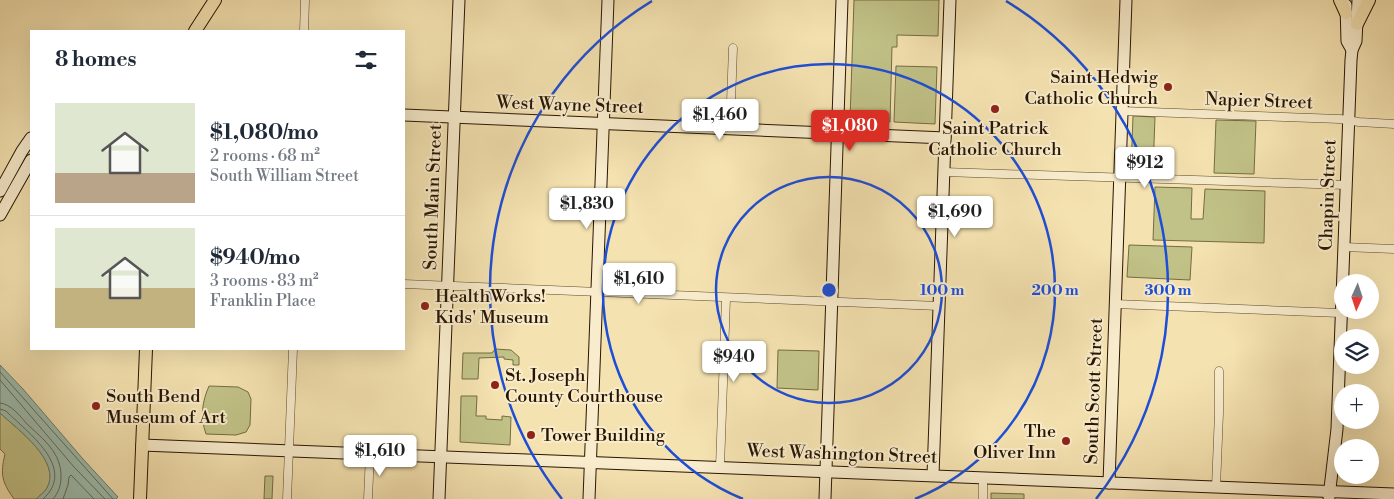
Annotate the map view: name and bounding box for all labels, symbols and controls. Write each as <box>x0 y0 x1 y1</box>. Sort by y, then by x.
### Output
icon: filters <box>352 46 380 74</box>
text: 8 homes <box>55 47 137 73</box>
place label: Saint Hedwig Catholic Church <box>1024 66 1159 110</box>
marker: Saint Hedwig Catholic Church <box>1162 81 1174 93</box>
street label: Napier Street <box>1205 88 1314 114</box>
street label: West Wayne Street <box>495 91 645 119</box>
pin: $1,460 <box>679 98 761 141</box>
marker: Saint Patrick Catholic Church <box>989 103 1001 115</box>
text: $1,460 <box>693 105 747 125</box>
pin: $1,080 <box>809 110 891 152</box>
text: $1,080 <box>822 116 878 136</box>
place label: Saint Patrick Catholic Church <box>928 117 1062 161</box>
text: $1,080/mo <box>210 120 319 146</box>
icon: home <box>95 123 155 183</box>
street label: South Main Street <box>419 123 447 270</box>
street label: Chapin Street <box>1315 138 1341 251</box>
text: 2 rooms · 68 m² <box>210 146 320 166</box>
pin: $912 <box>1115 146 1175 189</box>
text: $912 <box>1126 153 1164 173</box>
text: South William Street <box>210 166 359 186</box>
pin: $1,830 <box>546 188 628 230</box>
text: $1,830 <box>560 194 614 214</box>
pin: $1,690 <box>914 196 996 238</box>
text: $1,690 <box>928 202 982 222</box>
text: $940/mo <box>210 245 300 271</box>
icon: home <box>95 248 155 308</box>
pin: $1,610 <box>598 262 680 305</box>
text: $1,610 <box>614 269 664 289</box>
text: 3 rooms · 83 m² <box>210 271 319 291</box>
north arrow <box>1334 274 1379 319</box>
map controls <box>1334 274 1379 484</box>
centre of rings <box>820 281 838 299</box>
text: 100 m <box>920 281 965 300</box>
text: 200 m <box>1031 281 1079 300</box>
text: 300 m <box>1145 281 1192 300</box>
place label: HealthWorks! Kids' Museum <box>435 285 549 329</box>
text: Franklin Place <box>210 291 316 311</box>
marker: HealthWorks! Kids' Museum <box>419 300 431 312</box>
street label: South Scott Street <box>1080 317 1108 465</box>
button: layers <box>1334 329 1379 374</box>
pin: $940 <box>704 340 764 383</box>
text: $940 <box>713 347 755 367</box>
place label: St. Joseph County Courthouse <box>505 364 663 408</box>
marker: St. Joseph County Courthouse <box>489 379 501 391</box>
button: + <box>1334 384 1379 429</box>
place label: South Bend Museum of Art <box>106 385 227 429</box>
marker: South Bend Museum of Art <box>90 400 102 412</box>
place label: The Oliver Inn <box>973 420 1056 464</box>
place label: Tower Building <box>541 424 666 447</box>
marker: Tower Building <box>525 429 537 441</box>
pin: $1,610 <box>339 434 421 477</box>
marker: The Oliver Inn <box>1060 435 1072 447</box>
street label: West Washington Street <box>745 439 938 469</box>
button: − <box>1334 439 1379 484</box>
text: $1,610 <box>355 441 405 461</box>

